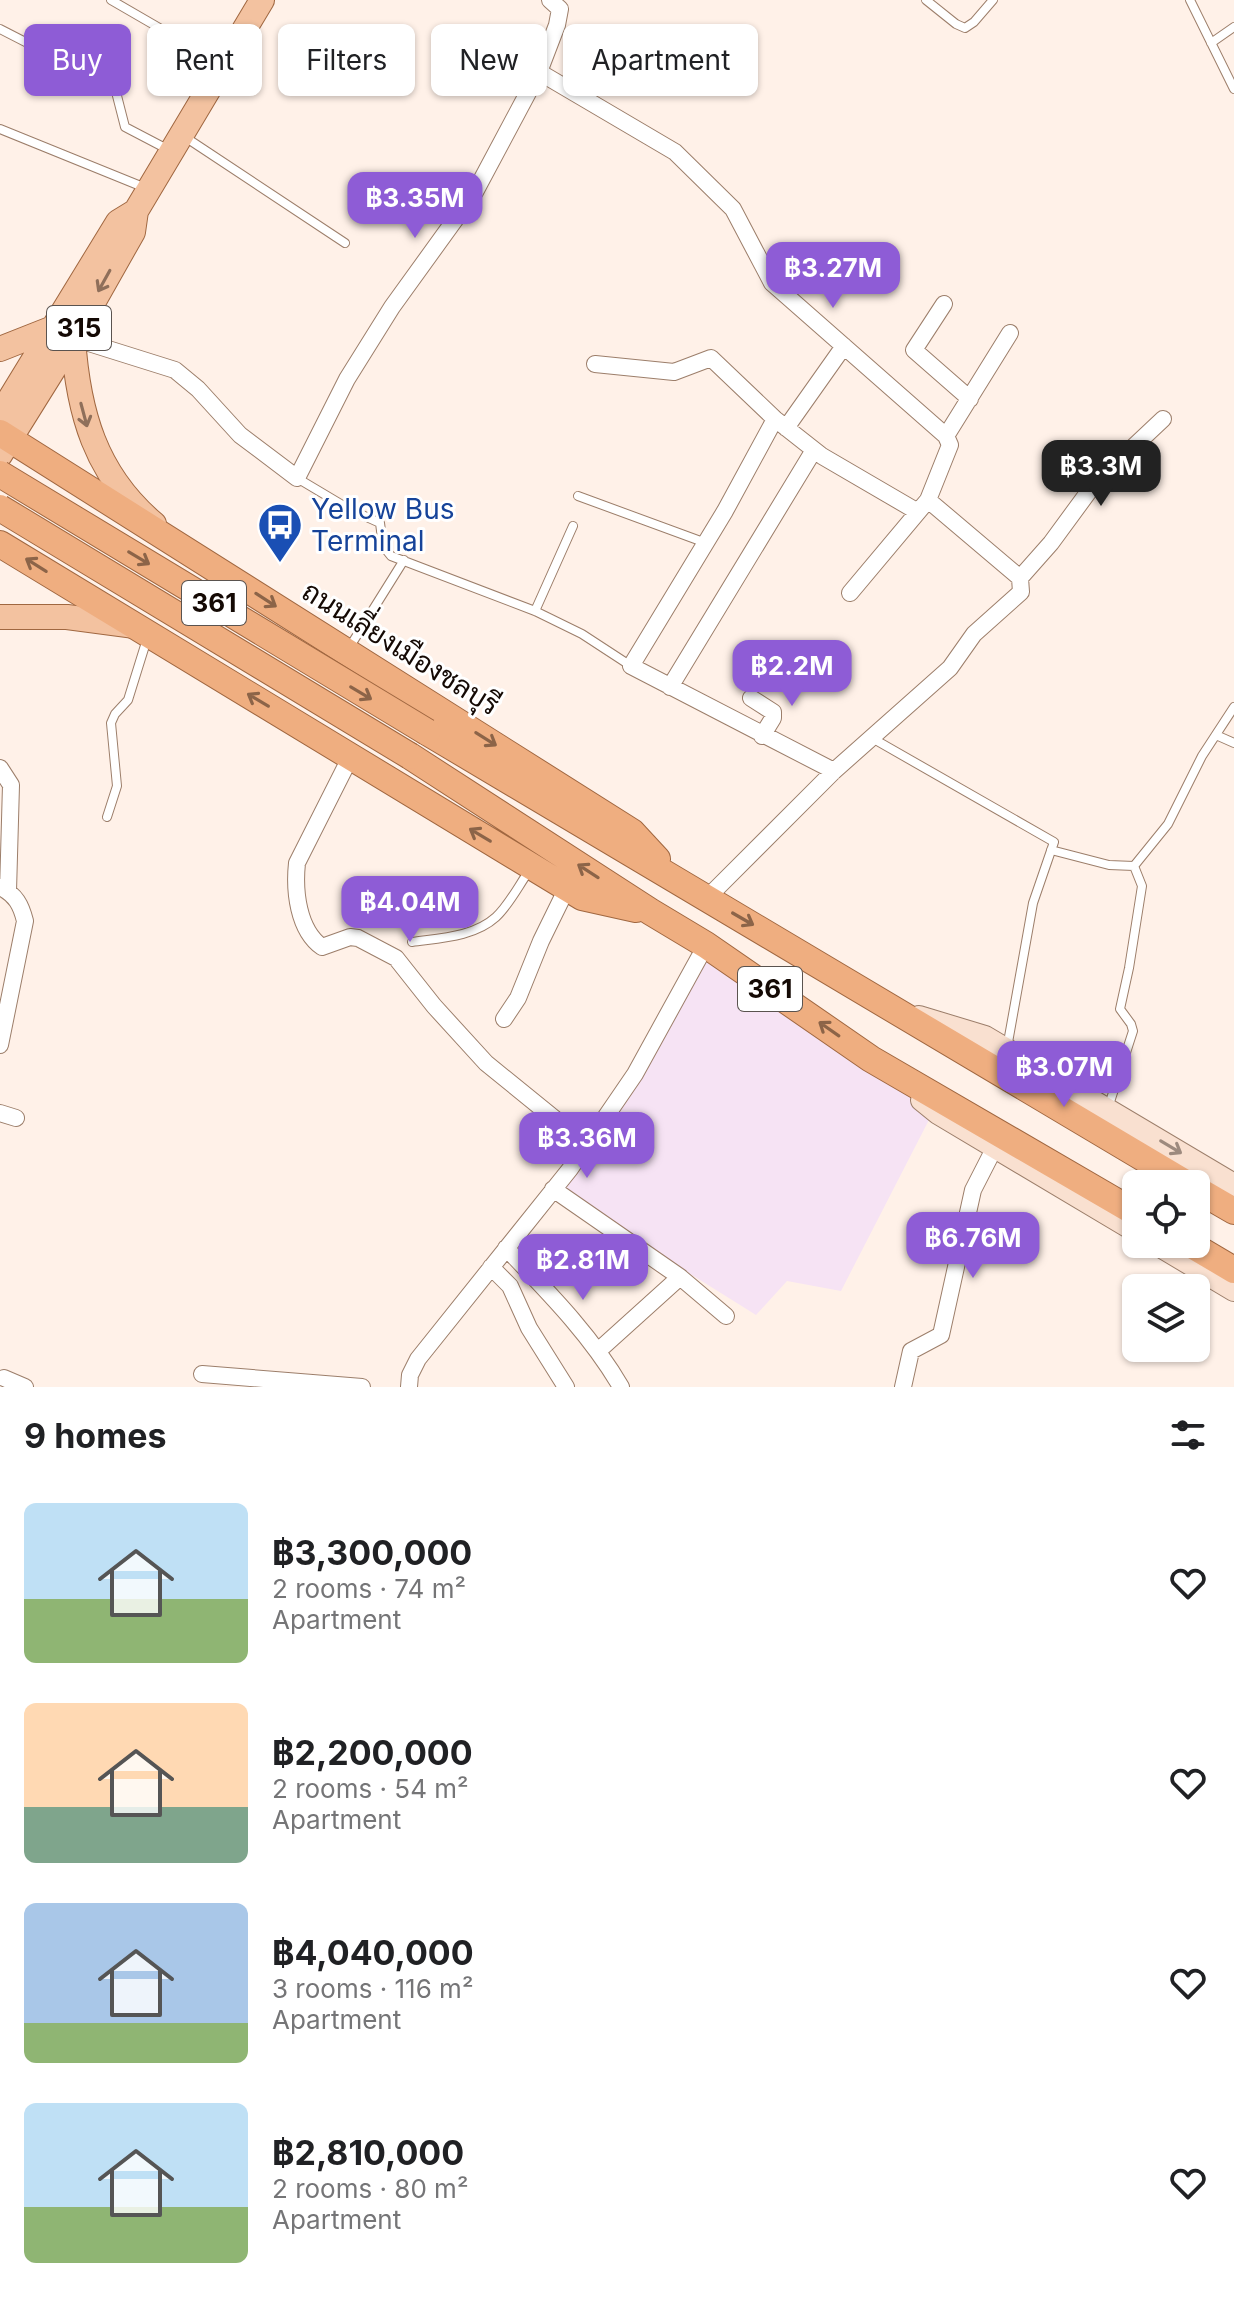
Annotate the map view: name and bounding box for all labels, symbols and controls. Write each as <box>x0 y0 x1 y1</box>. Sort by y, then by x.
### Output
chip: Buy <box>24 24 131 96</box>
chip: Rent <box>147 24 262 96</box>
chip: Filters <box>278 24 415 96</box>
chip: New <box>431 24 547 96</box>
chip: Apartment <box>563 24 758 96</box>
pin: ฿3.35M <box>350 172 480 240</box>
text: ฿3.35M <box>365 182 465 213</box>
pin: ฿3.27M <box>768 242 898 310</box>
text: ฿3.27M <box>784 252 882 283</box>
one-way arrow <box>96 269 112 292</box>
road number: 315 <box>47 306 111 350</box>
one-way arrow <box>78 401 93 427</box>
pin: ฿3.3M <box>1045 440 1157 508</box>
text: ฿3.3M <box>1060 450 1142 481</box>
place label: Yellow Bus Terminal <box>311 492 454 558</box>
bus stop icon: Yellow Bus Terminal <box>256 501 304 564</box>
one-way arrow <box>127 550 150 566</box>
one-way arrow <box>25 557 47 573</box>
street label: ถนนเลี่ยงเมืองชลบุรี <box>295 568 509 725</box>
road number: 361 <box>182 581 246 625</box>
one-way arrow <box>254 593 277 609</box>
pin: ฿2.2M <box>736 640 848 708</box>
text: ฿2.2M <box>751 650 833 681</box>
one-way arrow <box>349 685 372 701</box>
one-way arrow <box>247 692 270 708</box>
one-way arrow <box>474 731 496 748</box>
one-way arrow <box>469 827 492 843</box>
one-way arrow <box>578 863 600 879</box>
pin: ฿4.04M <box>345 876 475 944</box>
text: ฿4.04M <box>359 886 461 917</box>
one-way arrow <box>731 911 754 927</box>
road number: 361 <box>738 967 802 1011</box>
one-way arrow <box>818 1021 840 1038</box>
pin: ฿3.07M <box>999 1041 1129 1109</box>
text: ฿3.07M <box>1015 1051 1113 1082</box>
pin: ฿3.36M <box>522 1112 652 1180</box>
text: ฿3.36M <box>537 1122 637 1153</box>
one-way arrow <box>1159 1139 1182 1155</box>
map controls <box>1122 1170 1210 1362</box>
button: locate <box>1122 1170 1210 1258</box>
pin: ฿6.76M <box>908 1212 1038 1280</box>
text: ฿6.76M <box>924 1222 1022 1253</box>
pin: ฿2.81M <box>518 1234 648 1302</box>
text: ฿2.81M <box>536 1244 630 1275</box>
button: layers <box>1122 1274 1210 1362</box>
icon: filters <box>1166 1413 1210 1457</box>
text: 9 homes <box>24 1415 166 1456</box>
text: ฿3,300,000 <box>272 1532 472 1573</box>
icon: home <box>88 1535 184 1631</box>
icon: heart <box>1166 1561 1210 1605</box>
text: 2 rooms · 74 m² <box>272 1573 466 1604</box>
text: Apartment <box>272 1604 401 1635</box>
text: ฿2,200,000 <box>272 1732 473 1773</box>
icon: home <box>88 1735 184 1831</box>
icon: heart <box>1166 1761 1210 1805</box>
text: 2 rooms · 54 m² <box>272 1773 469 1804</box>
text: Apartment <box>272 1804 401 1835</box>
text: ฿4,040,000 <box>272 1932 474 1973</box>
icon: home <box>88 1935 184 2031</box>
icon: heart <box>1166 1961 1210 2005</box>
text: 3 rooms · 116 m² <box>272 1973 473 2004</box>
text: Apartment <box>272 2004 401 2035</box>
text: ฿2,810,000 <box>272 2132 464 2173</box>
icon: home <box>88 2135 184 2231</box>
icon: heart <box>1166 2161 1210 2205</box>
text: 2 rooms · 80 m² <box>272 2173 468 2204</box>
text: Apartment <box>272 2204 401 2235</box>

